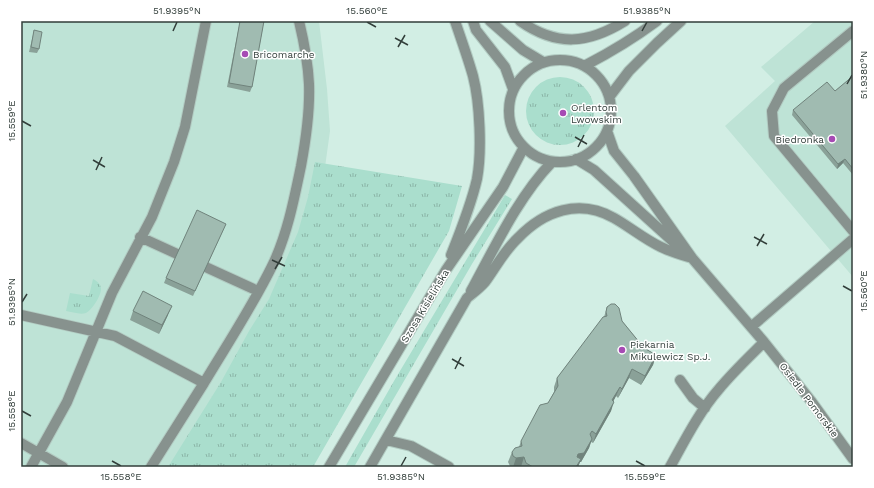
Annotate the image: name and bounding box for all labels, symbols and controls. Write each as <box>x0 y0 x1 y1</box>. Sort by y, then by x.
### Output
text: 51.9395°N <box>153 5 201 16</box>
text: 15.560°E <box>346 5 388 16</box>
text: 51.9385°N <box>623 5 671 16</box>
marker: Bricomarche <box>240 49 250 59</box>
place label: Bricomarche <box>253 49 315 60</box>
text: 51.9380°N <box>858 51 869 99</box>
text: 15.559°E <box>6 100 17 142</box>
place label: Orlentom Lwowskim <box>571 102 622 125</box>
marker: Orlentom Lwowskim <box>558 108 568 118</box>
place label: Biedronka <box>775 134 824 145</box>
marker: Biedronka <box>827 134 837 144</box>
street label: Szosa Kisielińska <box>399 267 451 344</box>
text: 15.560°E <box>858 270 869 312</box>
text: 51.9395°N <box>6 278 17 326</box>
place label: Piekarnia Mikulewicz Sp.J. <box>630 339 710 362</box>
marker: Piekarnia Mikulewicz Sp.J. <box>617 345 627 355</box>
street label: Osiedle Pomorskie <box>777 361 841 440</box>
text: 15.558°E <box>6 390 17 432</box>
text: 15.558°E <box>100 471 142 482</box>
text: 51.9385°N <box>377 471 425 482</box>
text: 15.559°E <box>624 471 666 482</box>

